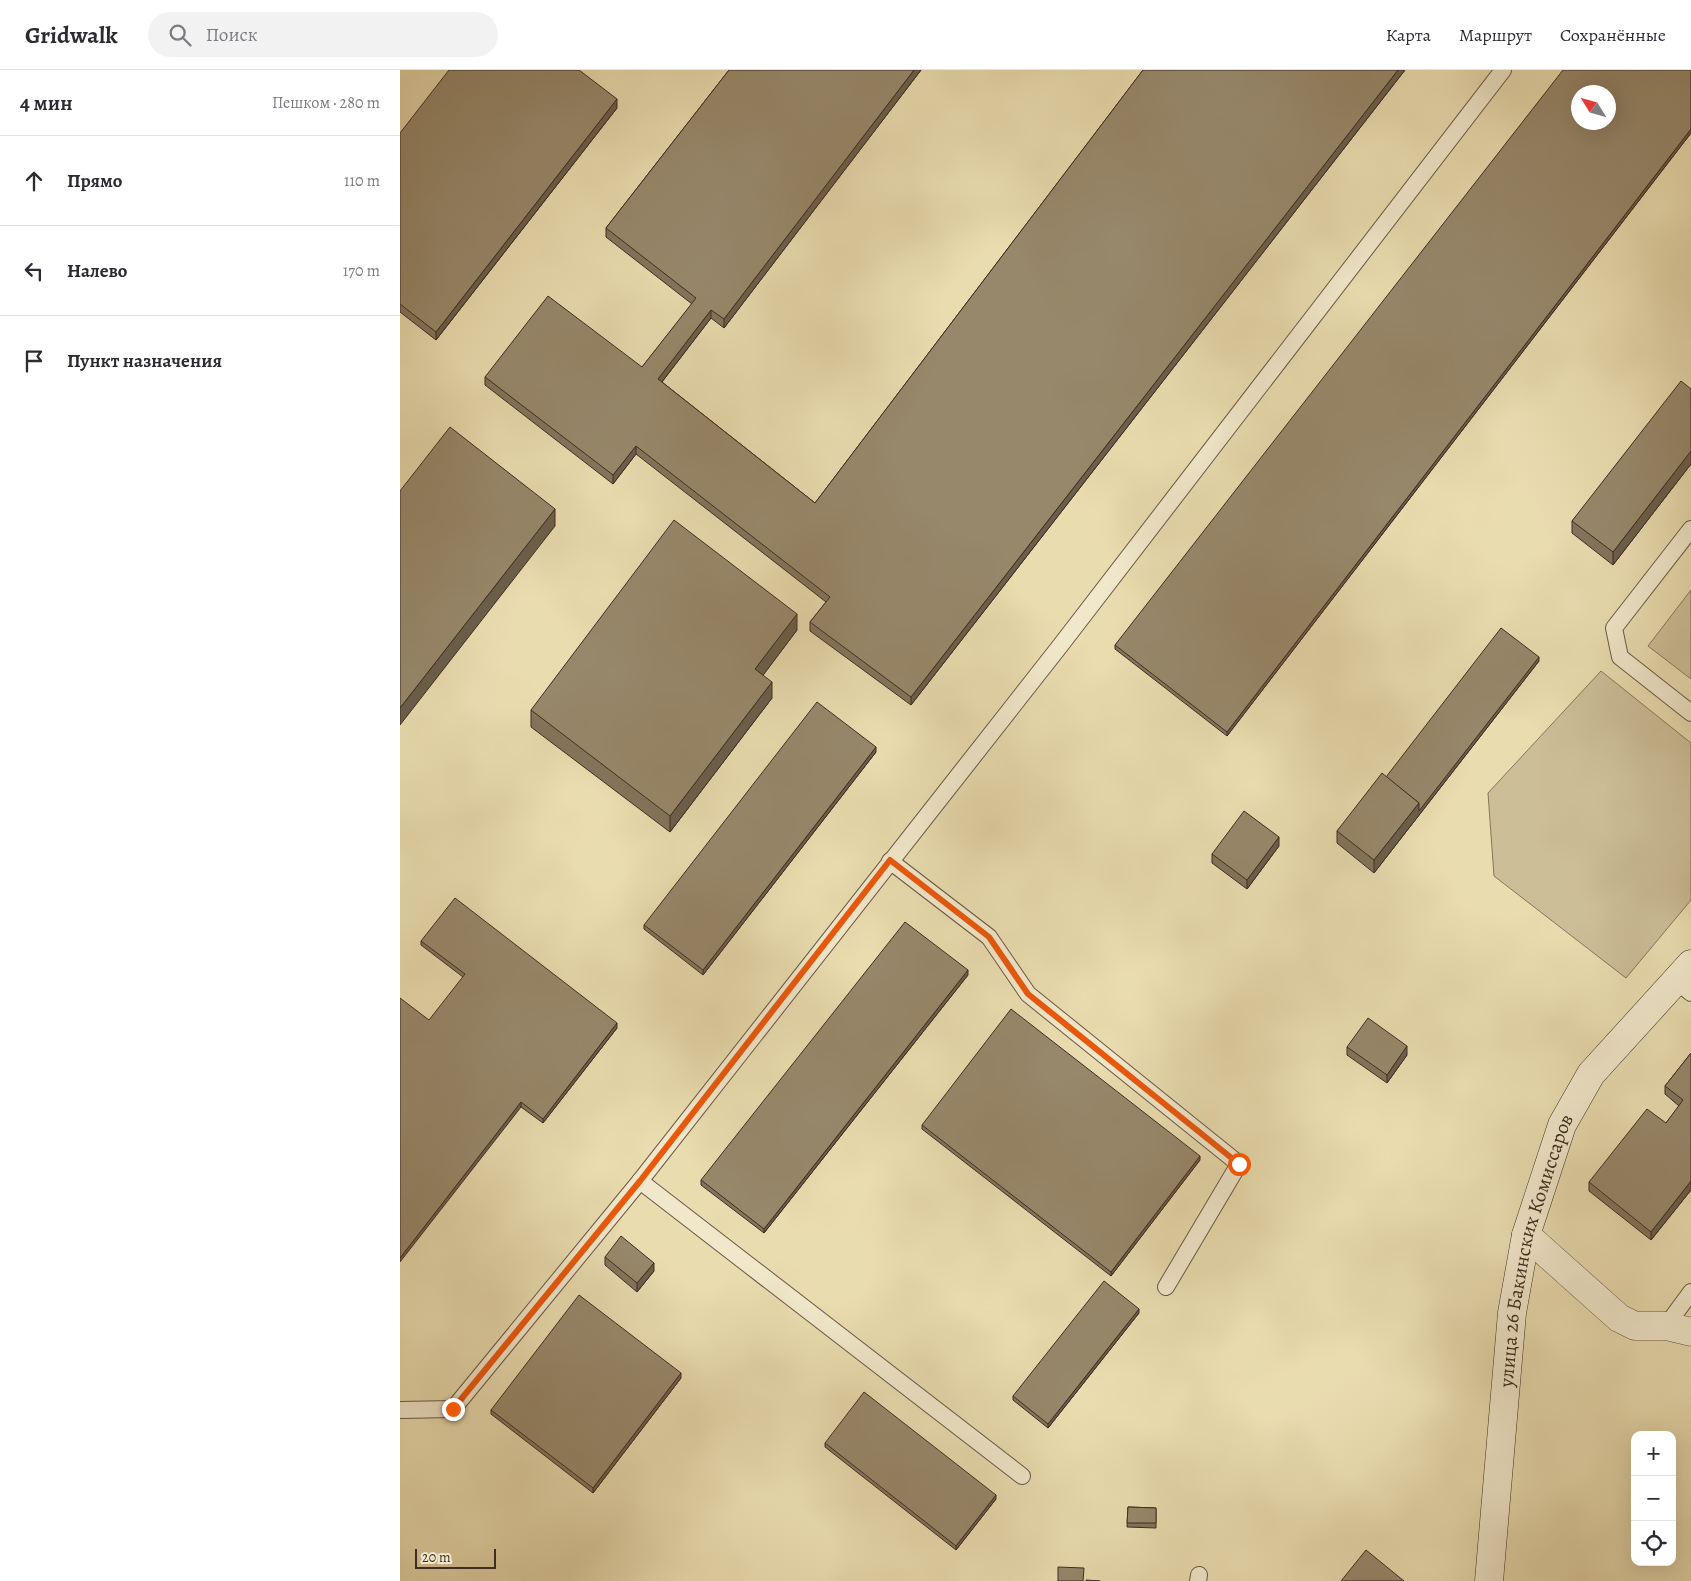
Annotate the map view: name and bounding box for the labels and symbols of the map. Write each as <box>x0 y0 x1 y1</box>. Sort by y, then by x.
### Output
north arrow <box>1571 85 1616 130</box>
street label: улица 26 Бакинских Комиссаров <box>1492 1108 1579 1389</box>
route start <box>1228 1153 1251 1176</box>
route end <box>442 1398 465 1421</box>
scale bar <box>415 1546 496 1569</box>

